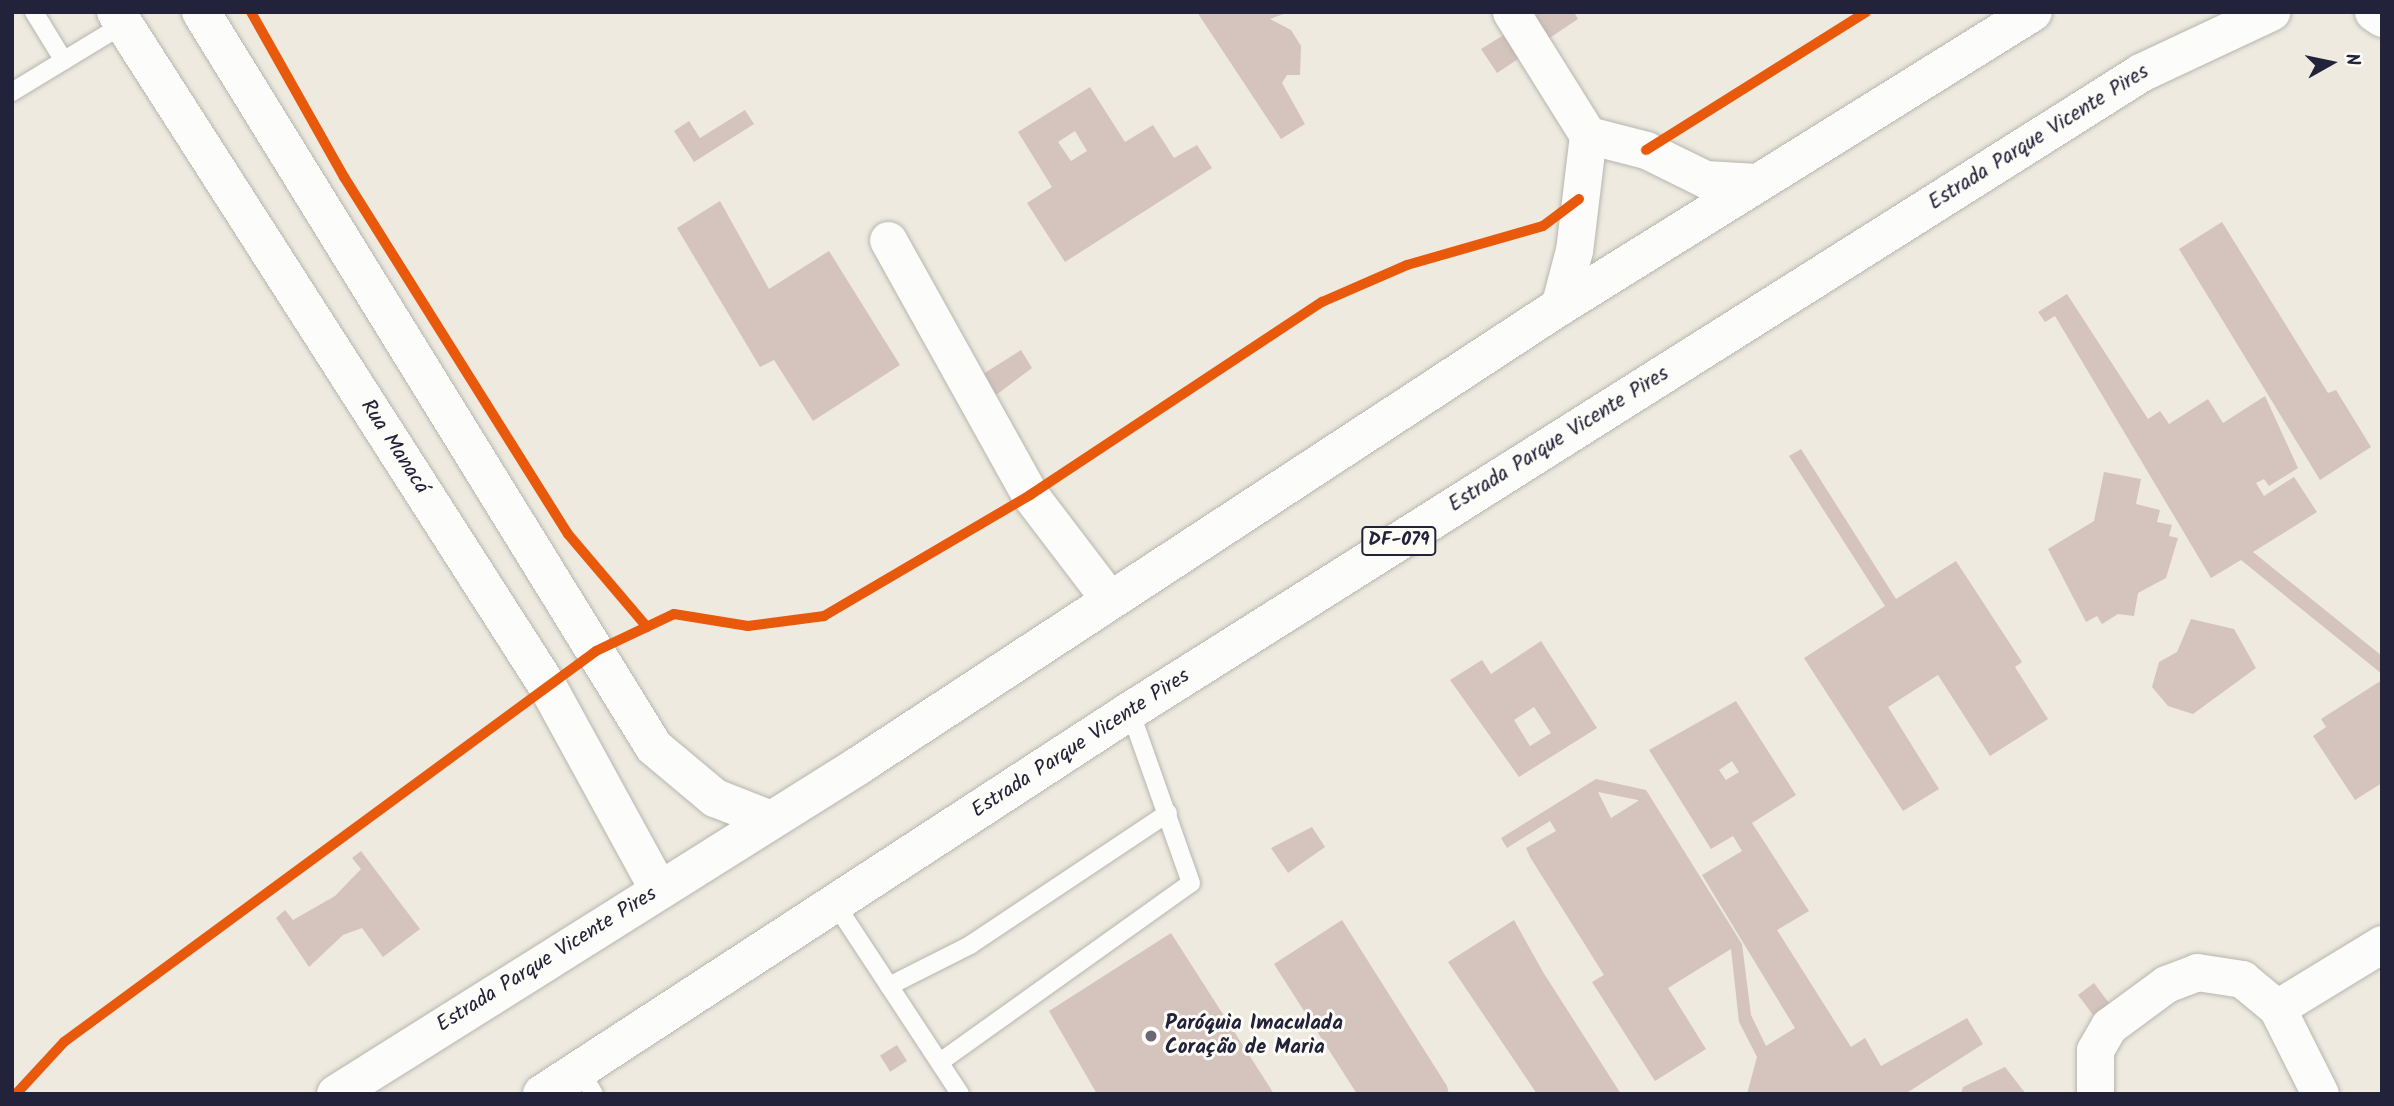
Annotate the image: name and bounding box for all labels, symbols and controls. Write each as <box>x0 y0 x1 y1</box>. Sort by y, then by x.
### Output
north arrow <box>2296 28 2366 98</box>
text: N <box>2336 51 2367 68</box>
street label: Estrada Parque Vicente Pires <box>1924 60 2154 216</box>
street label: Estrada Parque Vicente Pires <box>1444 362 1674 518</box>
street label: Rua Manacá <box>354 395 434 499</box>
road number: DF-079 <box>1360 526 1438 556</box>
street label: Estrada Parque Vicente Pires <box>967 664 1195 824</box>
street label: Estrada Parque Vicente Pires <box>432 882 662 1038</box>
place label: Paróquia Imaculada Coração de Maria <box>1165 1011 1343 1061</box>
marker: Paróquia Imaculada Coração de Maria <box>1143 1028 1159 1044</box>

